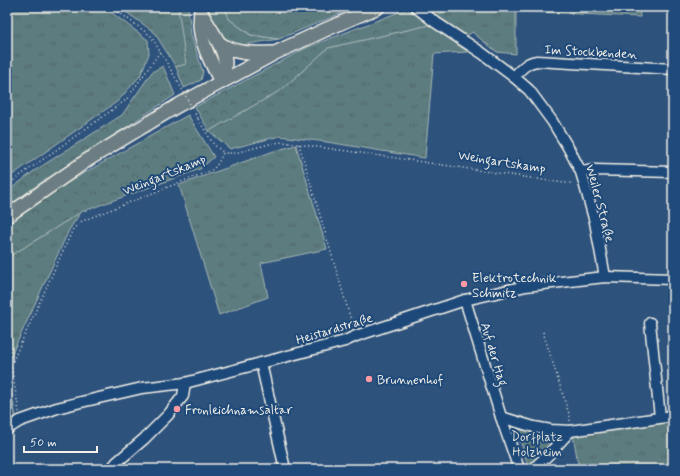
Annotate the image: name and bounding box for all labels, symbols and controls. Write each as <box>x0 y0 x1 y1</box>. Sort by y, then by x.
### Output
street label: Im Stockbenden <box>544 42 638 63</box>
street label: Weingartskamp <box>456 147 547 180</box>
street label: Weingartskamp <box>120 151 210 202</box>
street label: Weiler Straße <box>581 163 618 244</box>
place label: Elektrotechnik Schmitz <box>472 270 557 302</box>
marker: Elektrotechnik Schmitz <box>459 279 469 289</box>
street label: Heistardstraße <box>294 310 375 349</box>
street label: Auf der Hag <box>474 321 511 389</box>
place label: Brunnenhof <box>377 372 444 389</box>
marker: Brunnenhof <box>364 374 374 384</box>
place label: Fronleichnamsaltar <box>185 402 293 419</box>
marker: Fronleichnamsaltar <box>172 404 182 414</box>
scale bar <box>24 428 97 454</box>
park label: Dorfplatz Holzheim <box>511 429 563 461</box>
text: 50 m <box>30 435 57 451</box>

